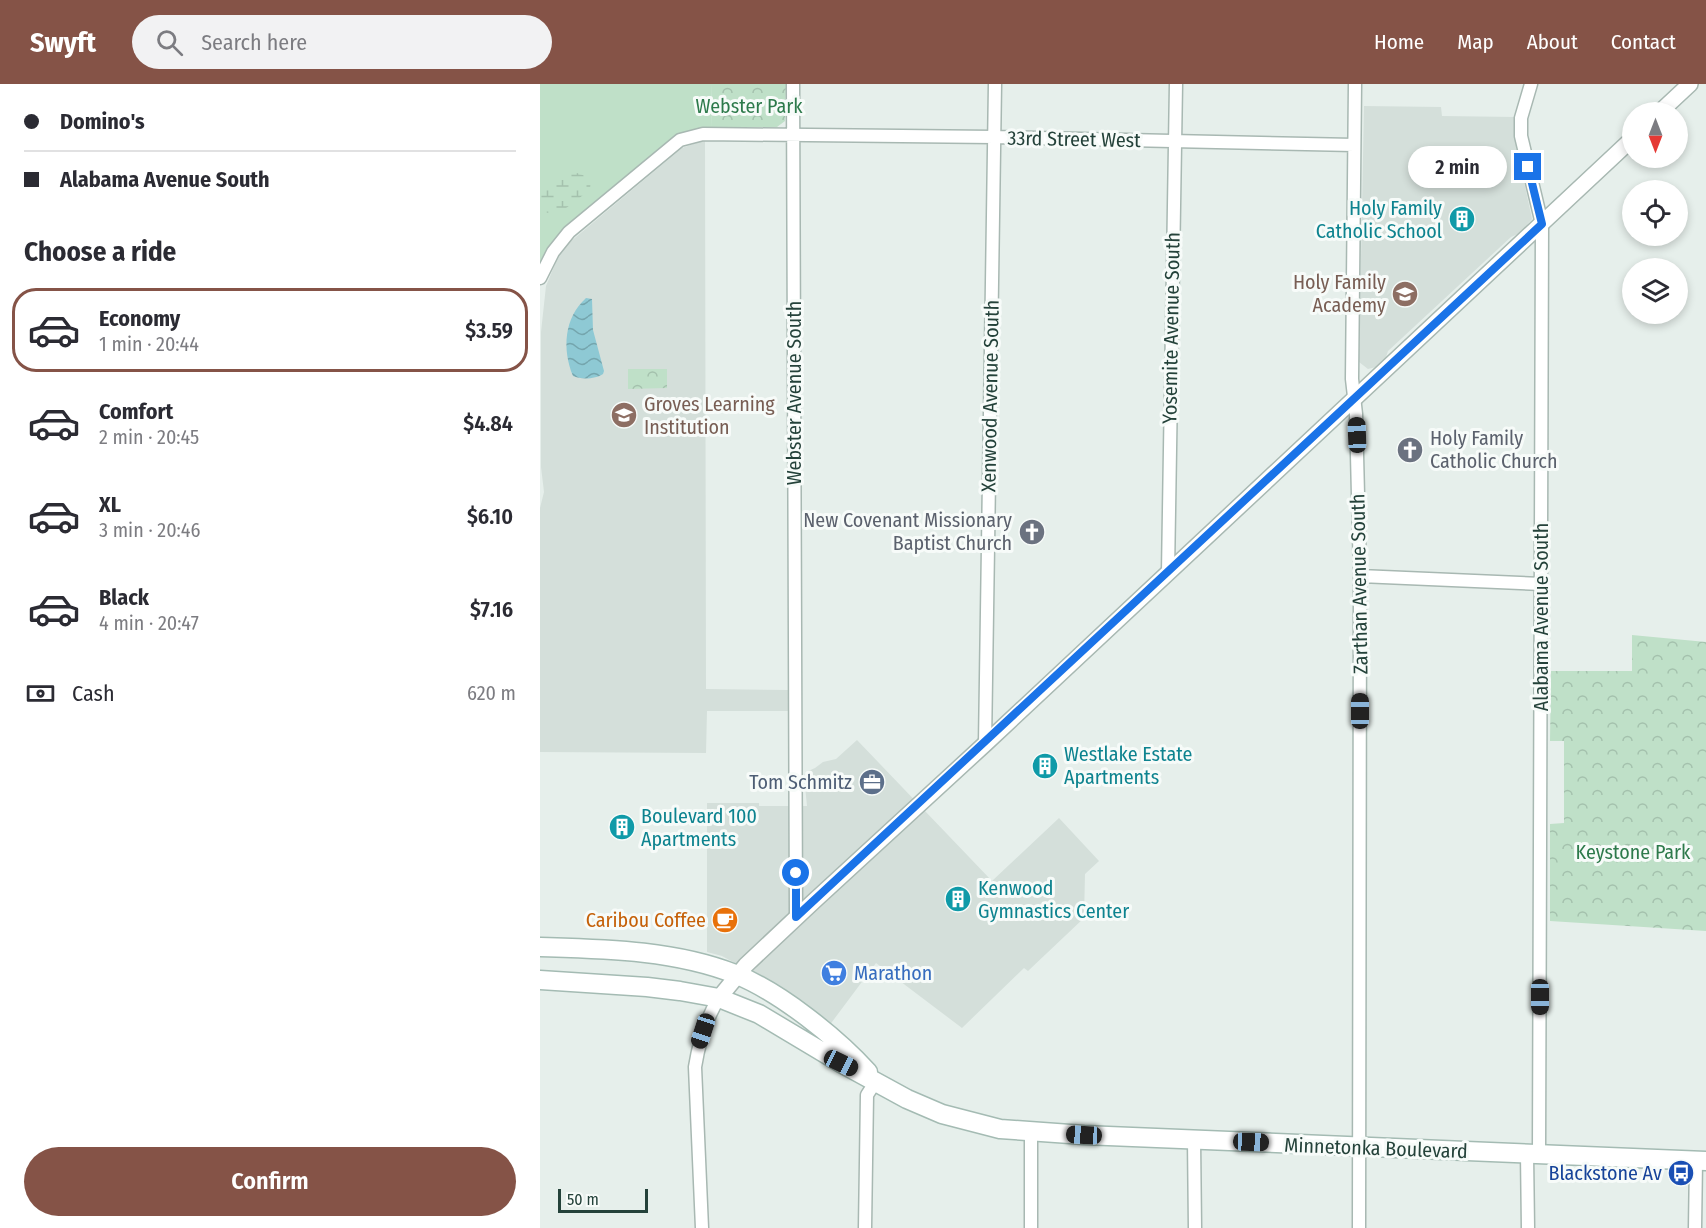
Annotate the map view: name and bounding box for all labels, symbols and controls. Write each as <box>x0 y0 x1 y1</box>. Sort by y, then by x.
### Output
search box <box>132 15 552 69</box>
text: Swyft <box>30 26 96 59</box>
icon: search <box>153 26 186 59</box>
text: Search here <box>201 29 307 56</box>
text: Home <box>1374 29 1424 55</box>
text: Map <box>1457 29 1494 55</box>
text: About <box>1527 29 1578 55</box>
text: Contact <box>1611 29 1676 55</box>
park label: Webster Park <box>695 94 803 118</box>
north arrow <box>1622 102 1688 168</box>
map controls <box>1622 102 1688 324</box>
text: Domino's <box>60 108 145 135</box>
street label: 33rd Street West <box>1007 126 1141 152</box>
callout: 2 min <box>1408 146 1507 188</box>
route end <box>1514 153 1541 180</box>
text: 2 min <box>1435 155 1480 179</box>
text: Alabama Avenue South <box>60 166 270 193</box>
button: locate <box>1622 180 1688 246</box>
place label: Holy Family Catholic School <box>1316 196 1442 243</box>
building icon: Holy Family Catholic School <box>1447 204 1477 234</box>
street label: Yosemite Avenue South <box>1157 232 1185 424</box>
text: Choose a ride <box>24 236 176 268</box>
button: layers <box>1622 258 1688 324</box>
place label: Holy Family Academy <box>1293 270 1386 317</box>
school or university icon: Holy Family Academy <box>1390 279 1420 309</box>
street label: Xenwood Avenue South <box>976 300 1004 492</box>
street label: Webster Avenue South <box>782 301 806 485</box>
icon: car <box>27 303 81 357</box>
text: Economy <box>99 305 180 332</box>
text: $3.59 <box>465 317 513 344</box>
text: 1 min · 20:44 <box>99 332 199 356</box>
place label: Groves Learning Institution <box>644 392 775 439</box>
icon: car <box>27 396 81 450</box>
text: Comfort <box>99 398 173 425</box>
school or university icon: Groves Learning Institution <box>609 400 639 430</box>
text: $4.84 <box>463 410 513 437</box>
car <box>1347 417 1367 453</box>
text: 2 min · 20:45 <box>99 425 199 449</box>
place label: Holy Family Catholic Church <box>1430 426 1557 473</box>
church icon: Holy Family Catholic Church <box>1395 435 1425 465</box>
icon: car <box>27 489 81 543</box>
text: XL <box>99 491 121 518</box>
street label: Zarthan Avenue South <box>1345 493 1373 675</box>
text: $6.10 <box>467 503 513 530</box>
place label: New Covenant Missionary Baptist Church <box>803 508 1012 555</box>
church icon: New Covenant Missionary Baptist Church <box>1017 517 1047 547</box>
text: 3 min · 20:46 <box>99 518 200 542</box>
street label: Alabama Avenue South <box>1529 523 1553 711</box>
icon: car <box>27 582 81 636</box>
text: Black <box>99 584 149 611</box>
text: $7.16 <box>470 596 513 623</box>
text: 4 min · 20:47 <box>99 611 199 635</box>
icon: cash <box>24 677 57 710</box>
text: Cash <box>72 680 115 707</box>
text: 620 m <box>467 681 516 705</box>
car <box>1351 693 1369 729</box>
place label: Westlake Estate Apartments <box>1064 742 1192 789</box>
building icon: Westlake Estate Apartments <box>1030 751 1060 781</box>
office icon: Tom Schmitz <box>857 767 887 797</box>
place label: Tom Schmitz <box>749 770 852 794</box>
place label: Boulevard 100 Apartments <box>641 804 757 851</box>
building icon: Boulevard 100 Apartments <box>607 812 637 842</box>
park label: Keystone Park <box>1576 840 1691 864</box>
route start <box>782 859 809 886</box>
place label: Kenwood Gymnastics Center <box>978 876 1129 923</box>
building icon: Kenwood Gymnastics Center <box>943 884 973 914</box>
cafe icon: Caribou Coffee <box>710 905 740 935</box>
place label: Caribou Coffee <box>586 908 706 932</box>
supermarket icon: Marathon <box>819 958 849 988</box>
place label: Marathon <box>854 961 932 985</box>
car <box>1531 979 1549 1015</box>
car <box>689 1011 717 1051</box>
car <box>821 1047 861 1079</box>
car <box>1066 1125 1102 1145</box>
car <box>1233 1132 1269 1152</box>
street label: Minnetonka Boulevard <box>1284 1133 1468 1163</box>
button: Confirm <box>24 1147 516 1216</box>
bus stop icon: Blackstone Av <box>1666 1158 1696 1188</box>
place label: Blackstone Av <box>1548 1161 1662 1185</box>
scale bar <box>558 1186 648 1214</box>
text: 50 m <box>567 1190 599 1209</box>

